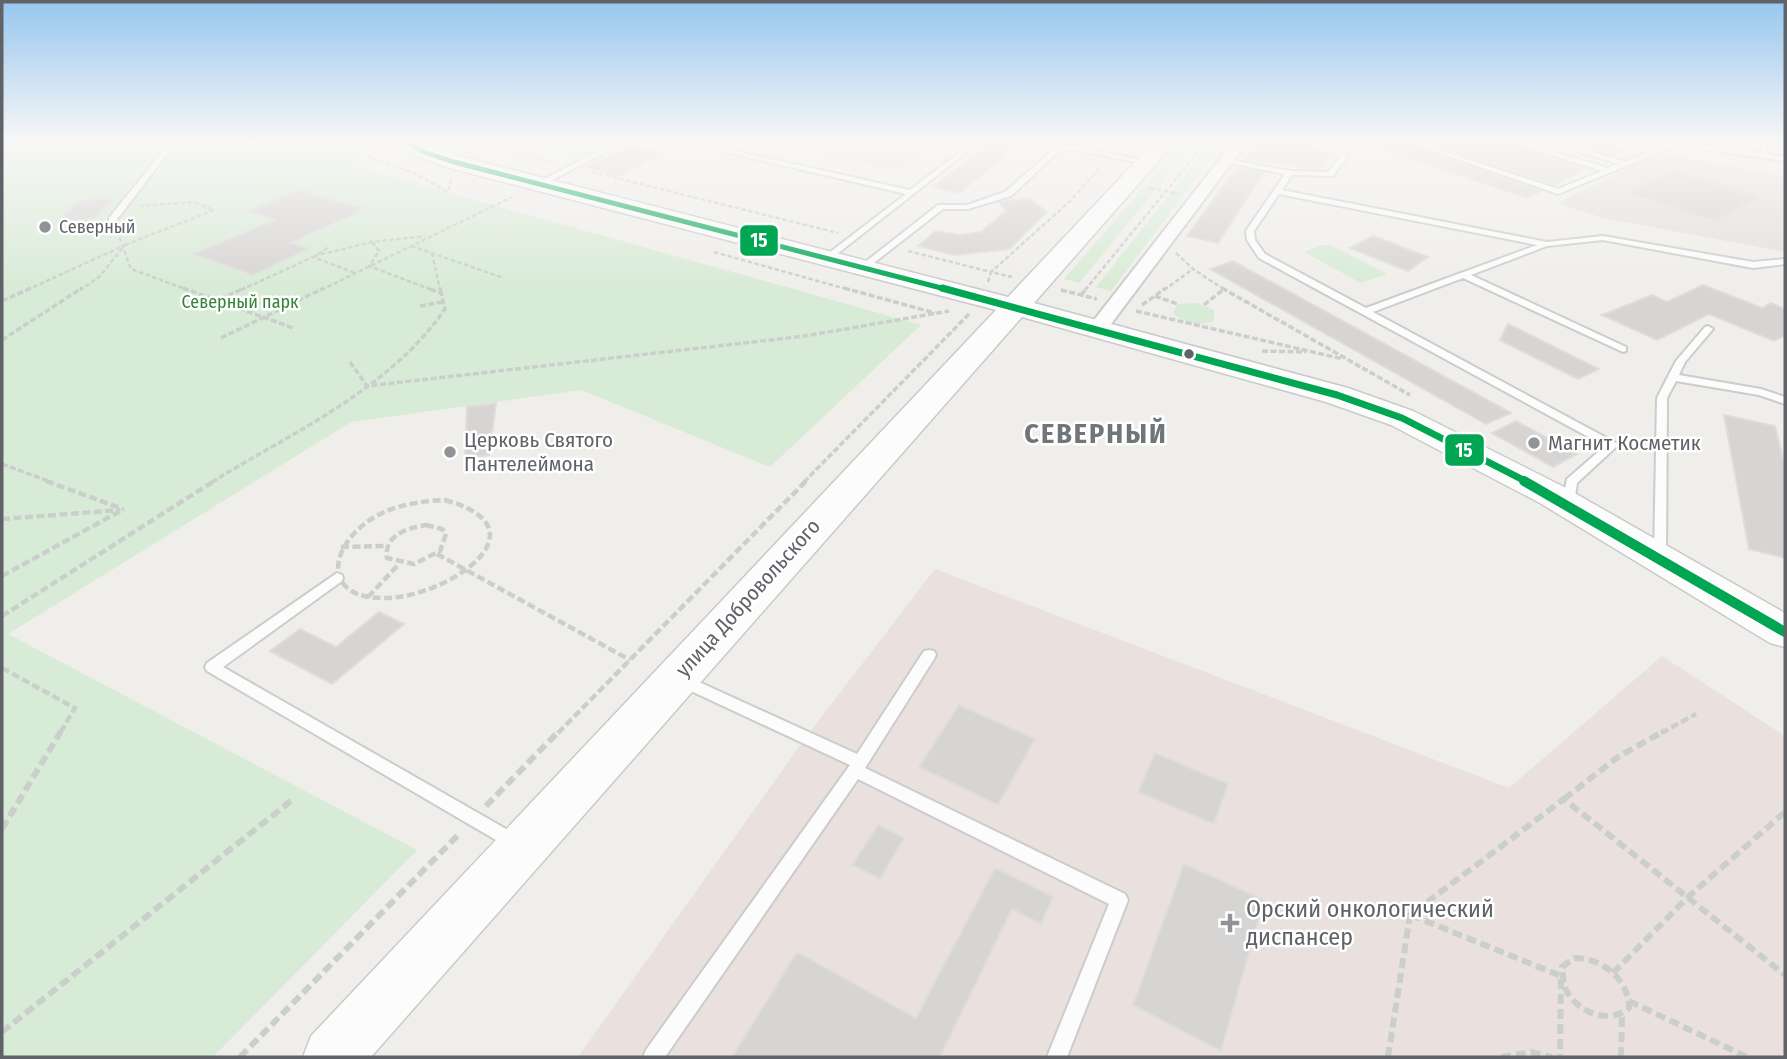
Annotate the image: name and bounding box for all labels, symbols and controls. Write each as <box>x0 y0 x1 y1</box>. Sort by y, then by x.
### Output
place label: Северный <box>59 216 135 238</box>
marker: Северный <box>37 219 53 235</box>
line badge: 15 <box>739 224 779 257</box>
text: 15 <box>750 229 768 252</box>
park label: Северный парк <box>182 291 299 313</box>
unlabelled marker <box>1182 347 1196 361</box>
district label: СЕВЕРНЫЙ <box>1024 417 1168 450</box>
place label: Церковь Святого Пантелеймона <box>464 427 613 477</box>
place label: Магнит Косметик <box>1548 430 1701 456</box>
line badge: 15 <box>1444 433 1485 467</box>
marker: Магнит Косметик <box>1526 435 1542 451</box>
text: 15 <box>1455 439 1473 462</box>
marker: Церковь Святого Пантелеймона <box>442 444 458 460</box>
street label: улица Добровольского <box>670 514 826 682</box>
place label: Орский онкологический диспансер <box>1246 895 1494 951</box>
marker: Орский онкологический диспансер <box>1220 913 1240 933</box>

